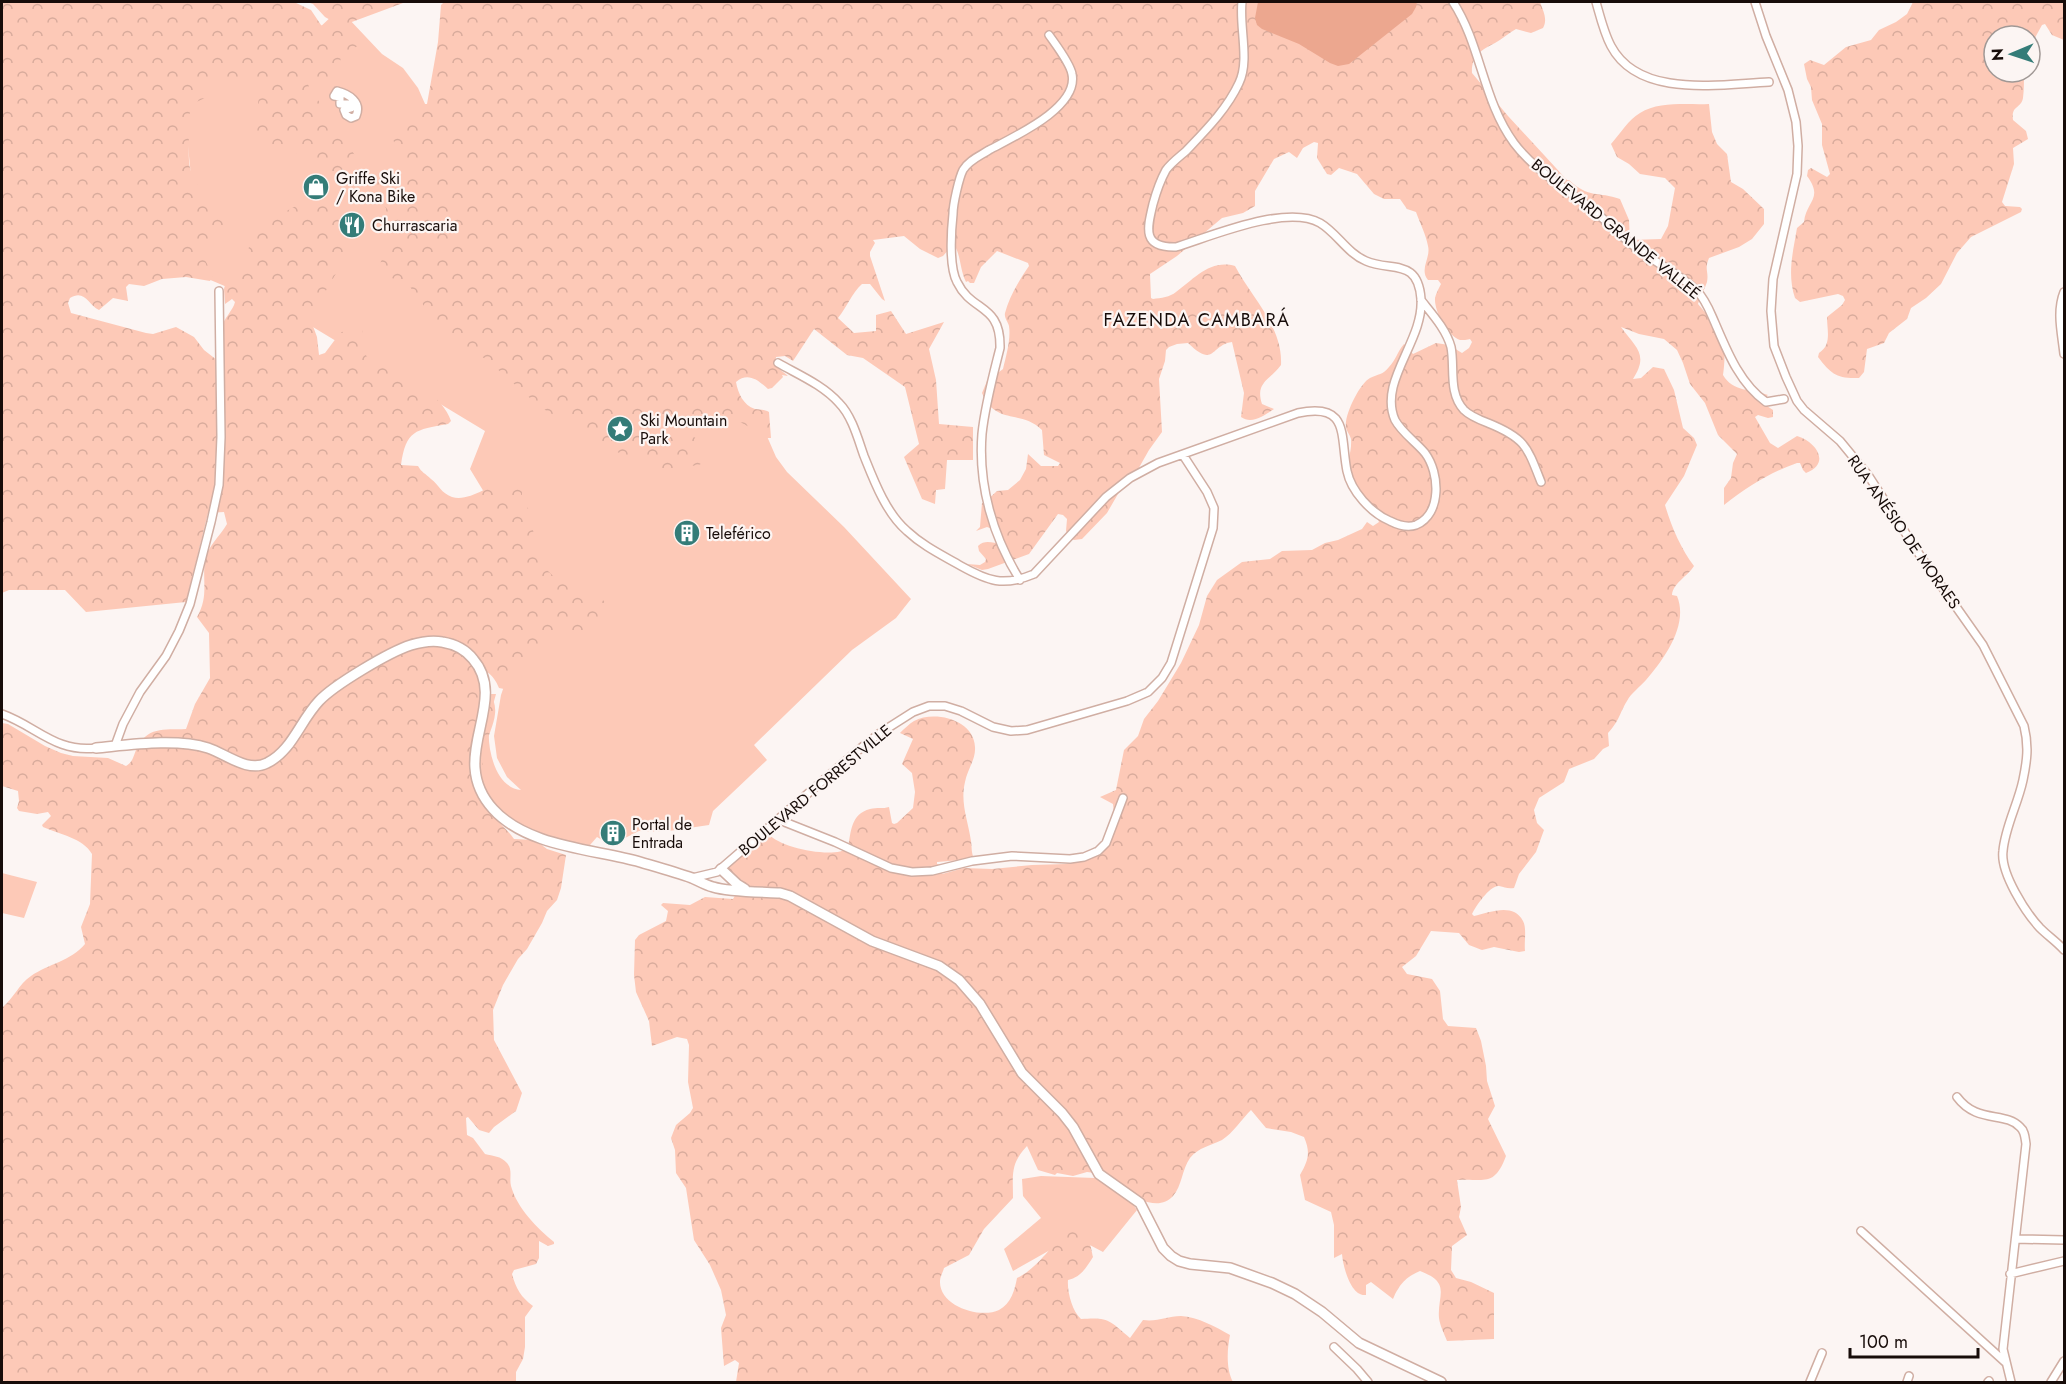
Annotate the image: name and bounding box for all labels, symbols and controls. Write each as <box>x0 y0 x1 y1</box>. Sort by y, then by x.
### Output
north arrow <box>1982 24 2042 84</box>
text: N <box>1986 48 2009 61</box>
street label: BOULEVARD GRANDE VALLEÉ <box>1526 153 1706 305</box>
place label: Griffe Ski / Kona Bike <box>336 167 415 208</box>
shop icon: Griffe Ski / Kona Bike <box>301 172 331 202</box>
restaurant icon: Churrascaria <box>337 210 367 240</box>
place label: Churrascaria <box>372 214 458 237</box>
district label: FAZENDA CAMBARÁ <box>1104 307 1290 333</box>
place label: Ski Mountain Park <box>640 409 727 450</box>
place icon: Ski Mountain Park <box>605 414 635 444</box>
street label: RUA ANÉSIO DE MORAES <box>1842 450 1966 614</box>
building icon: Teleférico <box>672 518 702 548</box>
place label: Teleférico <box>706 522 771 545</box>
street label: BOULEVARD FORRESTVILLE <box>733 719 897 861</box>
place label: Portal de Entrada <box>632 813 692 854</box>
building icon: Portal de Entrada <box>598 818 628 848</box>
scale bar <box>1850 1321 1978 1359</box>
text: 100 m <box>1859 1329 1908 1355</box>

